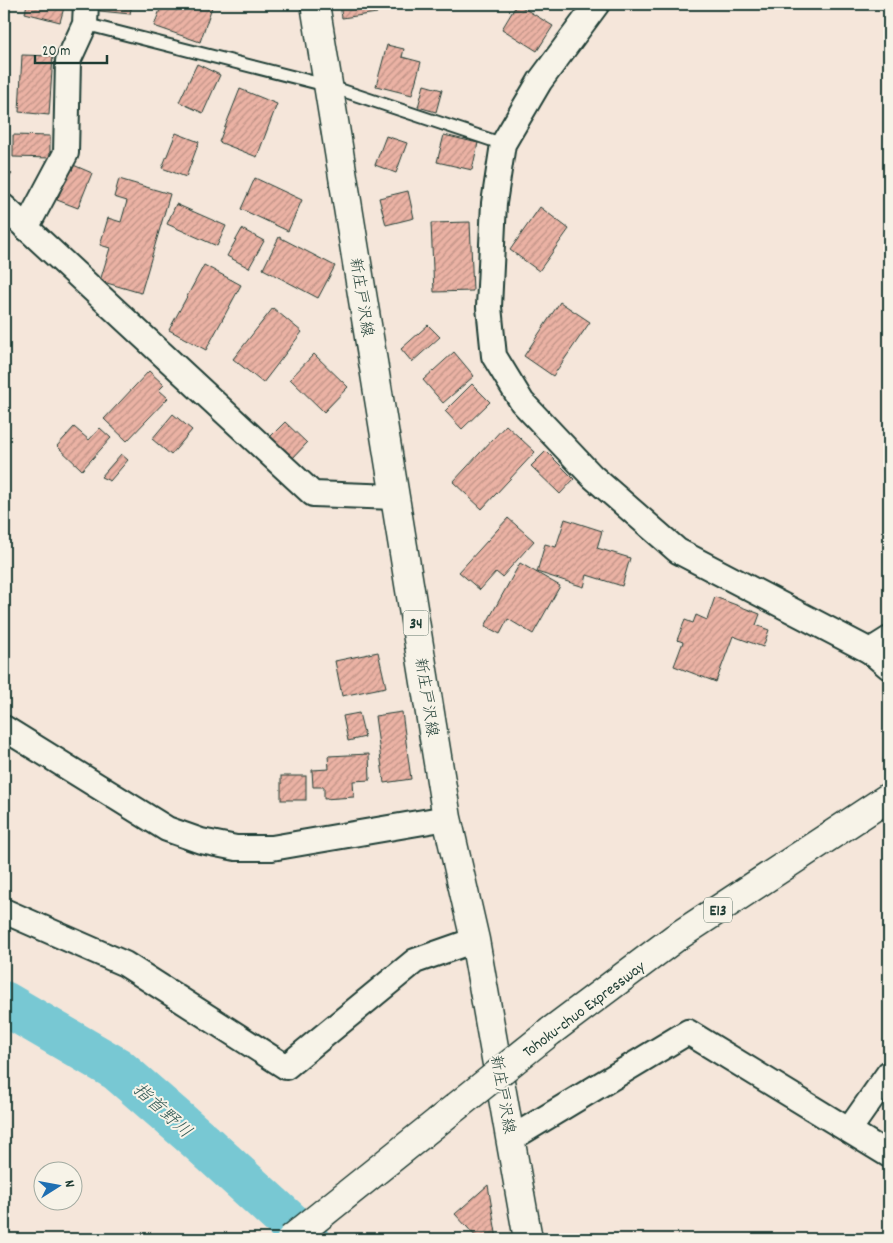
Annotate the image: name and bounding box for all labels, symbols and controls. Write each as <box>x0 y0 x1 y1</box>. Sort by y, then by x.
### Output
scale bar <box>35 32 108 64</box>
text: 20 m <box>42 41 70 63</box>
street label: 新庄戸沢線 <box>343 256 378 339</box>
road number: 34 <box>404 610 428 636</box>
street label: 新庄戸沢線 <box>408 656 443 739</box>
road number: E13 <box>704 898 732 922</box>
street label: Tohoku-chuo Expressway <box>518 956 651 1064</box>
street label: 新庄戸沢線 <box>483 1053 520 1136</box>
water label: 指首野川 <box>126 1078 196 1145</box>
north arrow <box>32 1160 82 1210</box>
text: N <box>58 1179 79 1189</box>

